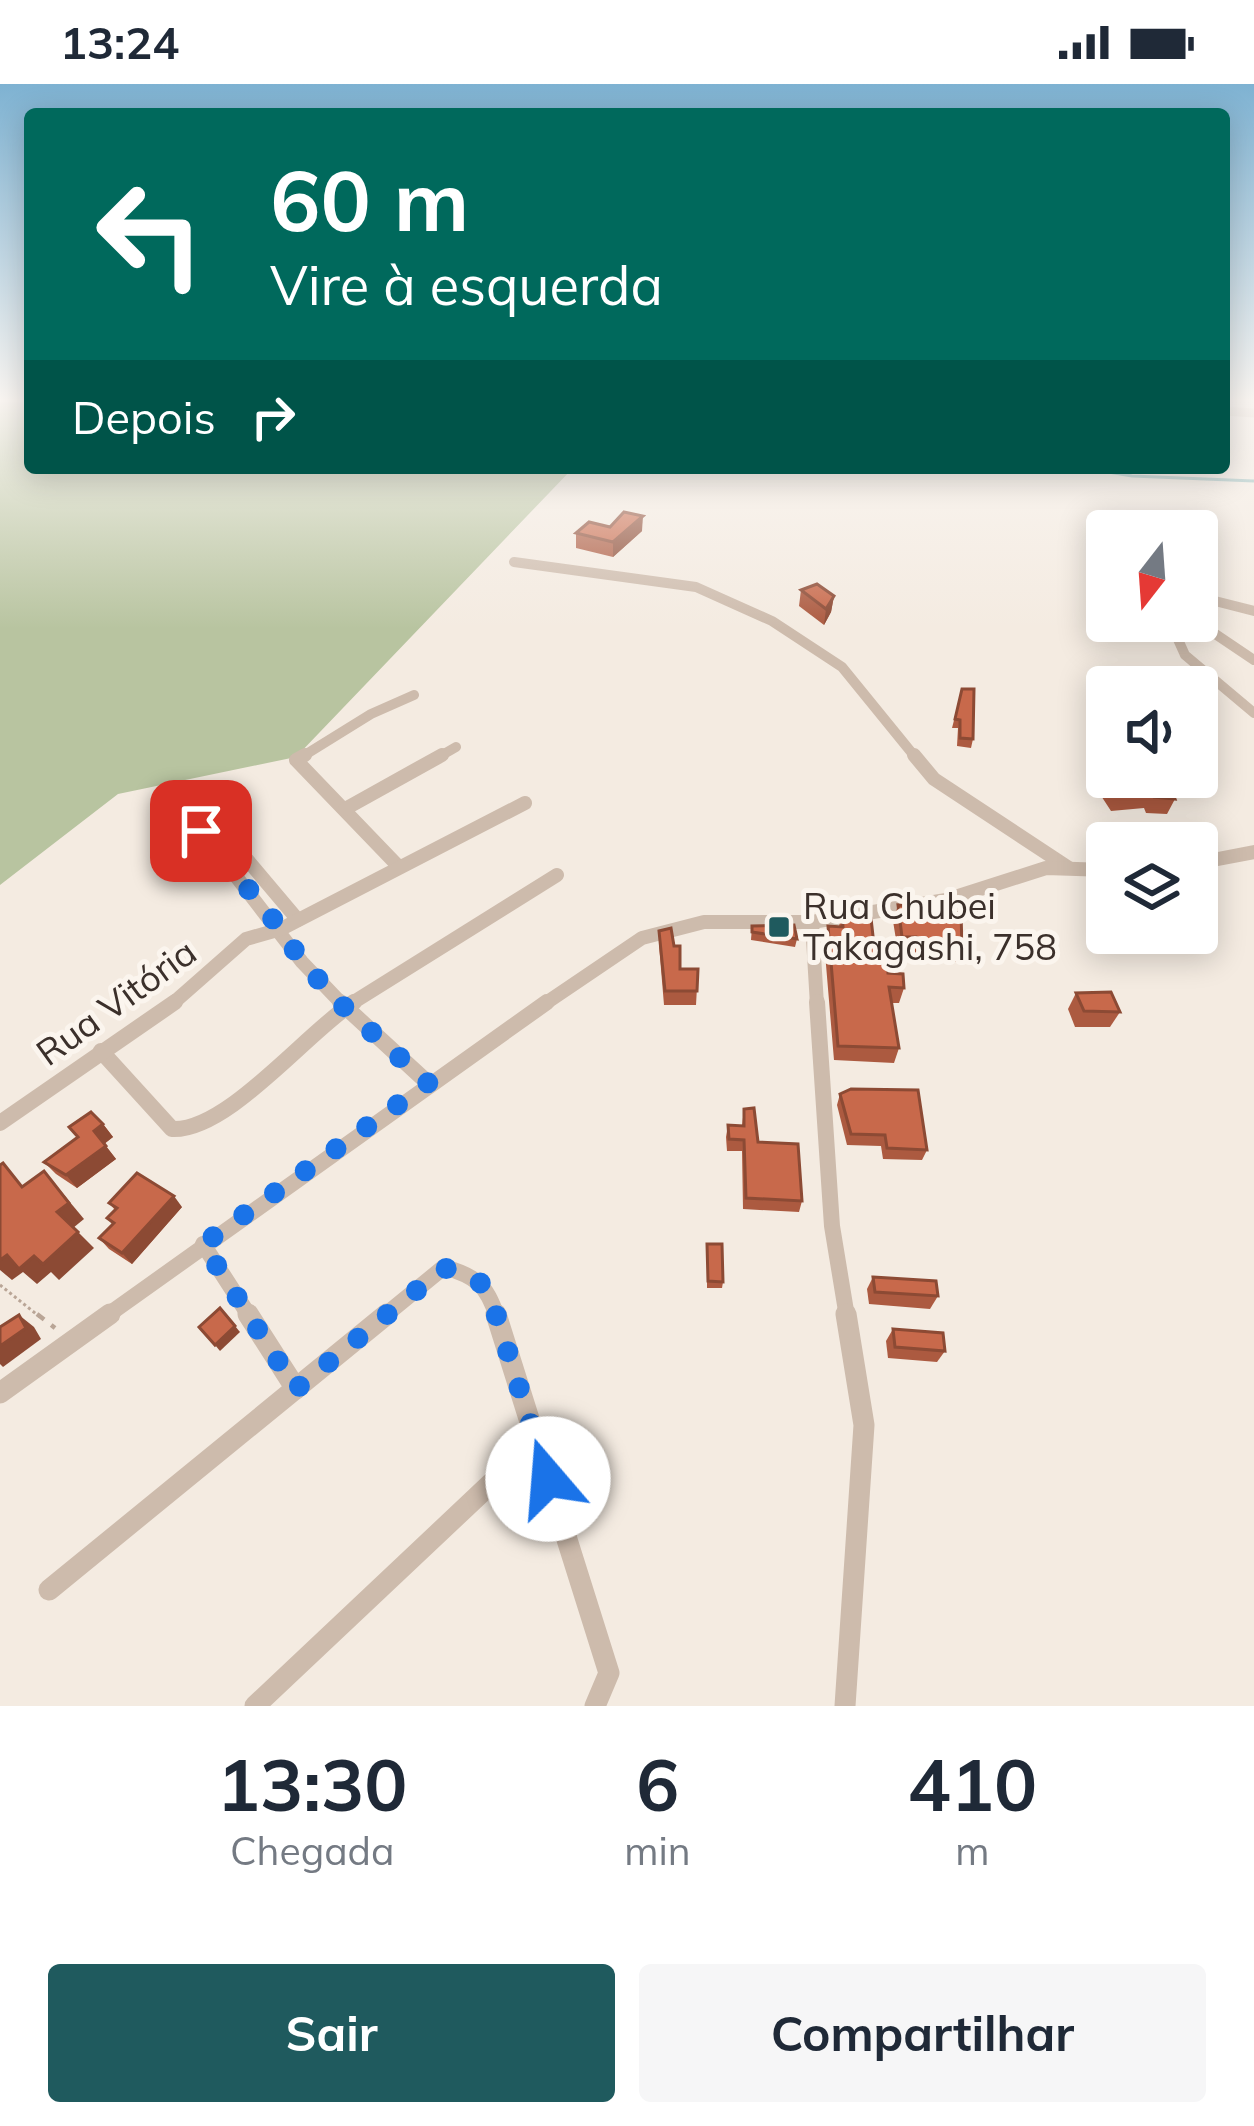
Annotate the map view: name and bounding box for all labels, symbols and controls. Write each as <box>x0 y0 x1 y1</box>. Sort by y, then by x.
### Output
text: 13:24 <box>60 14 179 70</box>
text: 60 m <box>270 147 469 252</box>
icon: left <box>72 156 228 312</box>
text: Vire à esquerda <box>270 251 663 319</box>
icon: right <box>240 384 306 450</box>
text: Depois <box>72 389 216 445</box>
north arrow <box>1086 510 1218 642</box>
map controls <box>1086 510 1218 954</box>
button: sound <box>1086 666 1218 798</box>
pin <box>150 780 252 882</box>
icon: arrive <box>168 798 234 864</box>
button: layers <box>1086 822 1218 954</box>
place label: Rua Chubei Takagashi, 758 <box>803 883 1057 969</box>
marker: Rua Chubei Takagashi, 758 <box>766 914 792 940</box>
street label: Rua Vitória <box>27 929 204 1075</box>
position arrow <box>485 1416 611 1542</box>
text: 13:30 <box>217 1739 407 1829</box>
text: 6 <box>636 1739 679 1829</box>
text: 410 <box>908 1739 1037 1829</box>
text: Chegada <box>230 1826 394 1875</box>
text: min <box>624 1826 691 1875</box>
text: m <box>955 1826 989 1875</box>
button: Sair <box>48 1964 615 2102</box>
button: Compartilhar <box>639 1964 1206 2102</box>

